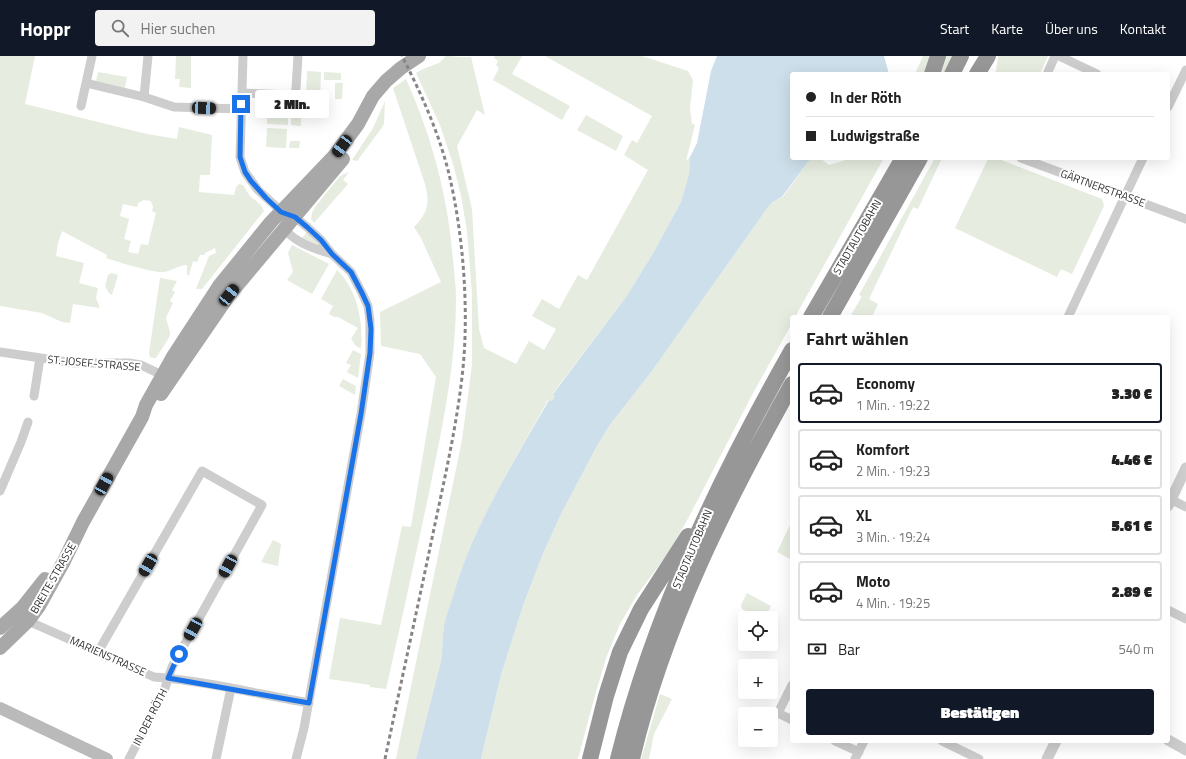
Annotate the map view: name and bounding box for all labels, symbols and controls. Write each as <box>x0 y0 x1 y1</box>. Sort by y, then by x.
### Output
search box <box>95 10 375 46</box>
text: Hoppr <box>20 14 71 43</box>
icon: search <box>109 17 131 39</box>
text: Hier suchen <box>141 17 215 40</box>
text: Start <box>940 18 969 39</box>
text: Karte <box>991 18 1023 39</box>
text: Über uns <box>1045 18 1098 39</box>
text: Kontakt <box>1120 18 1166 39</box>
text: In der Röth <box>830 86 902 109</box>
callout: 2 Min. <box>255 90 329 118</box>
text: 2 Min. <box>274 94 310 114</box>
route end <box>232 95 250 113</box>
car <box>192 102 216 114</box>
text: Ludwigstraße <box>830 124 920 147</box>
car <box>330 133 354 159</box>
street label: GÄRTNERSTRASSE <box>1058 165 1148 211</box>
street label: STADTAUTOBAHN <box>829 196 885 278</box>
car <box>217 282 241 308</box>
text: Fahrt wählen <box>806 325 909 352</box>
street label: ST.-JOSEF-STRASSE <box>47 351 141 375</box>
text: Economy <box>856 372 915 395</box>
icon: car <box>808 375 844 411</box>
text: 3.30 € <box>1112 382 1152 405</box>
text: 1 Min. · 19:22 <box>856 395 930 415</box>
text: Komfort <box>856 438 910 461</box>
icon: car <box>808 441 844 477</box>
text: 4.46 € <box>1112 448 1152 471</box>
text: 2 Min. · 19:23 <box>856 461 930 481</box>
car <box>93 471 115 497</box>
text: XL <box>856 504 872 527</box>
street label: STADTAUTOBAHN <box>668 507 716 591</box>
icon: car <box>808 507 844 543</box>
text: 5.61 € <box>1112 514 1152 537</box>
text: 3 Min. · 19:24 <box>856 527 930 547</box>
street label: BREITE STRASSE <box>26 540 80 616</box>
car <box>137 552 159 578</box>
car <box>217 553 239 579</box>
text: Moto <box>856 570 890 593</box>
icon: car <box>808 573 844 609</box>
text: 2.89 € <box>1112 580 1152 603</box>
text: 4 Min. · 19:25 <box>856 593 930 613</box>
map controls <box>738 611 778 747</box>
button: locate <box>738 611 778 651</box>
car <box>182 616 204 642</box>
street label: MARIENSTRASSE <box>67 632 149 680</box>
icon: cash <box>806 638 828 660</box>
text: Bar <box>838 638 860 661</box>
text: 540 m <box>1118 639 1154 659</box>
route start <box>170 645 188 663</box>
button: + <box>738 659 778 699</box>
street label: IN DER RÖTH <box>129 686 171 748</box>
button: Bestätigen <box>806 689 1154 735</box>
button: − <box>738 707 778 747</box>

